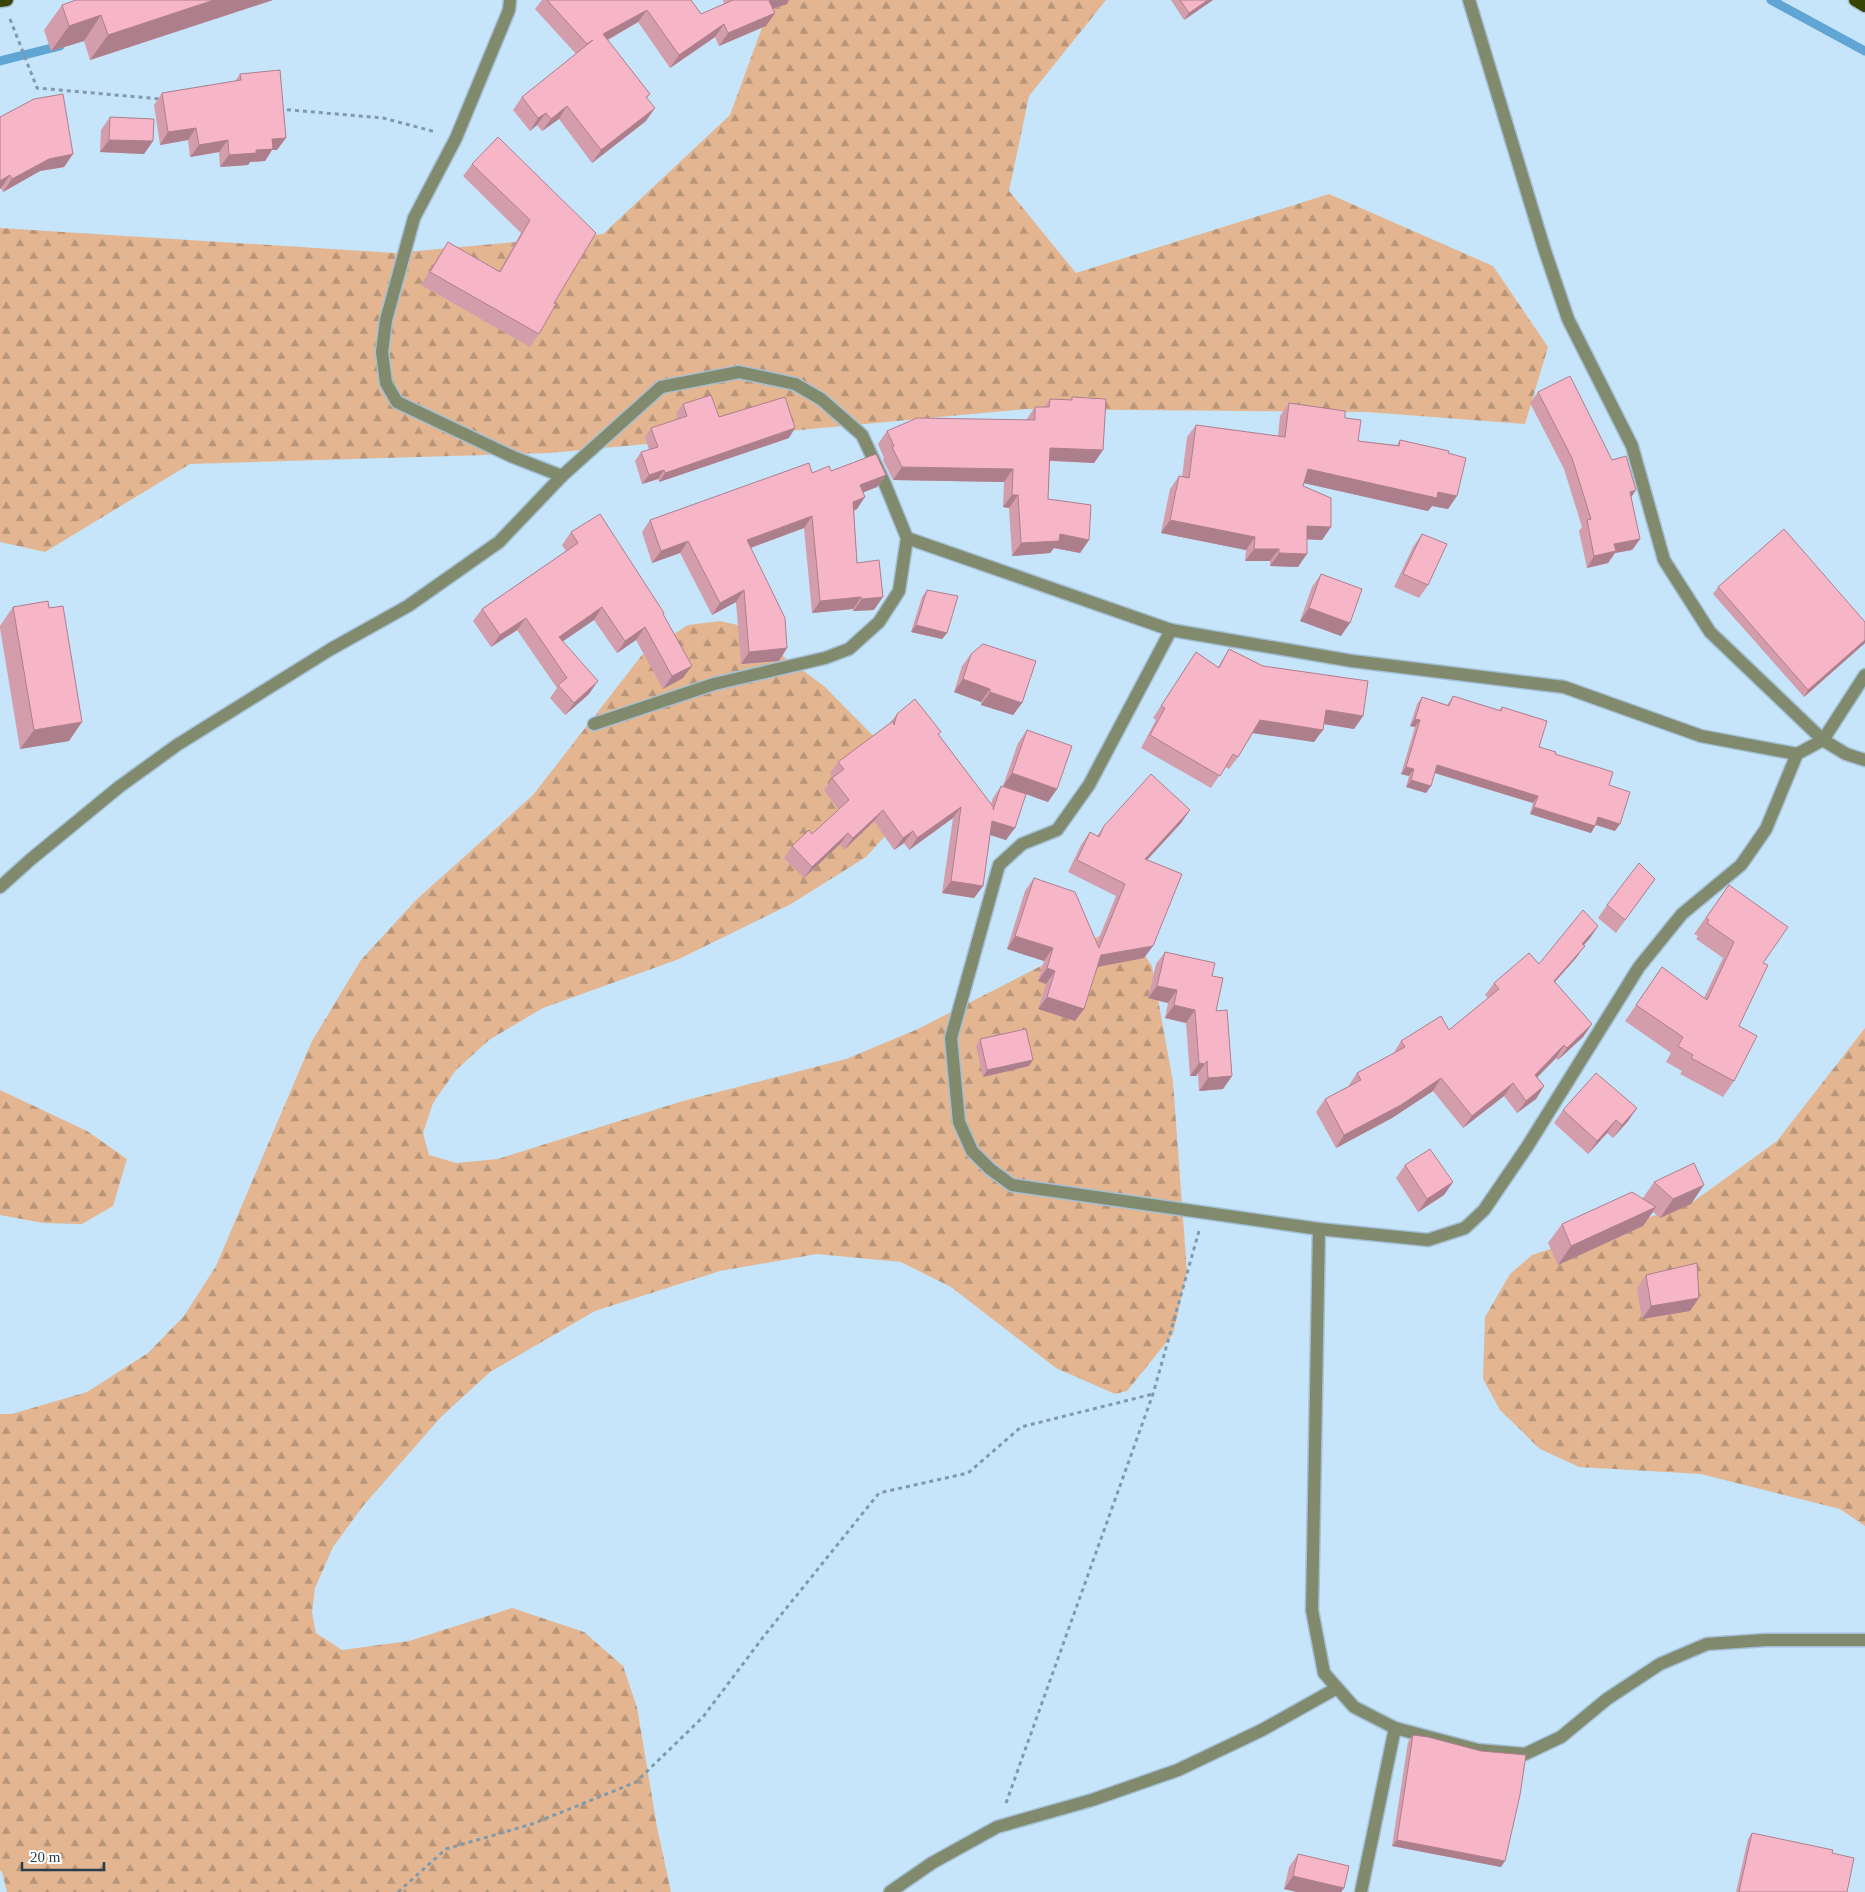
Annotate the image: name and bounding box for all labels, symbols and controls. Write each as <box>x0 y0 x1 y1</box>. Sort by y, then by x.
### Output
scale bar <box>22 1840 105 1872</box>
text: 20 m <box>30 1849 61 1865</box>

